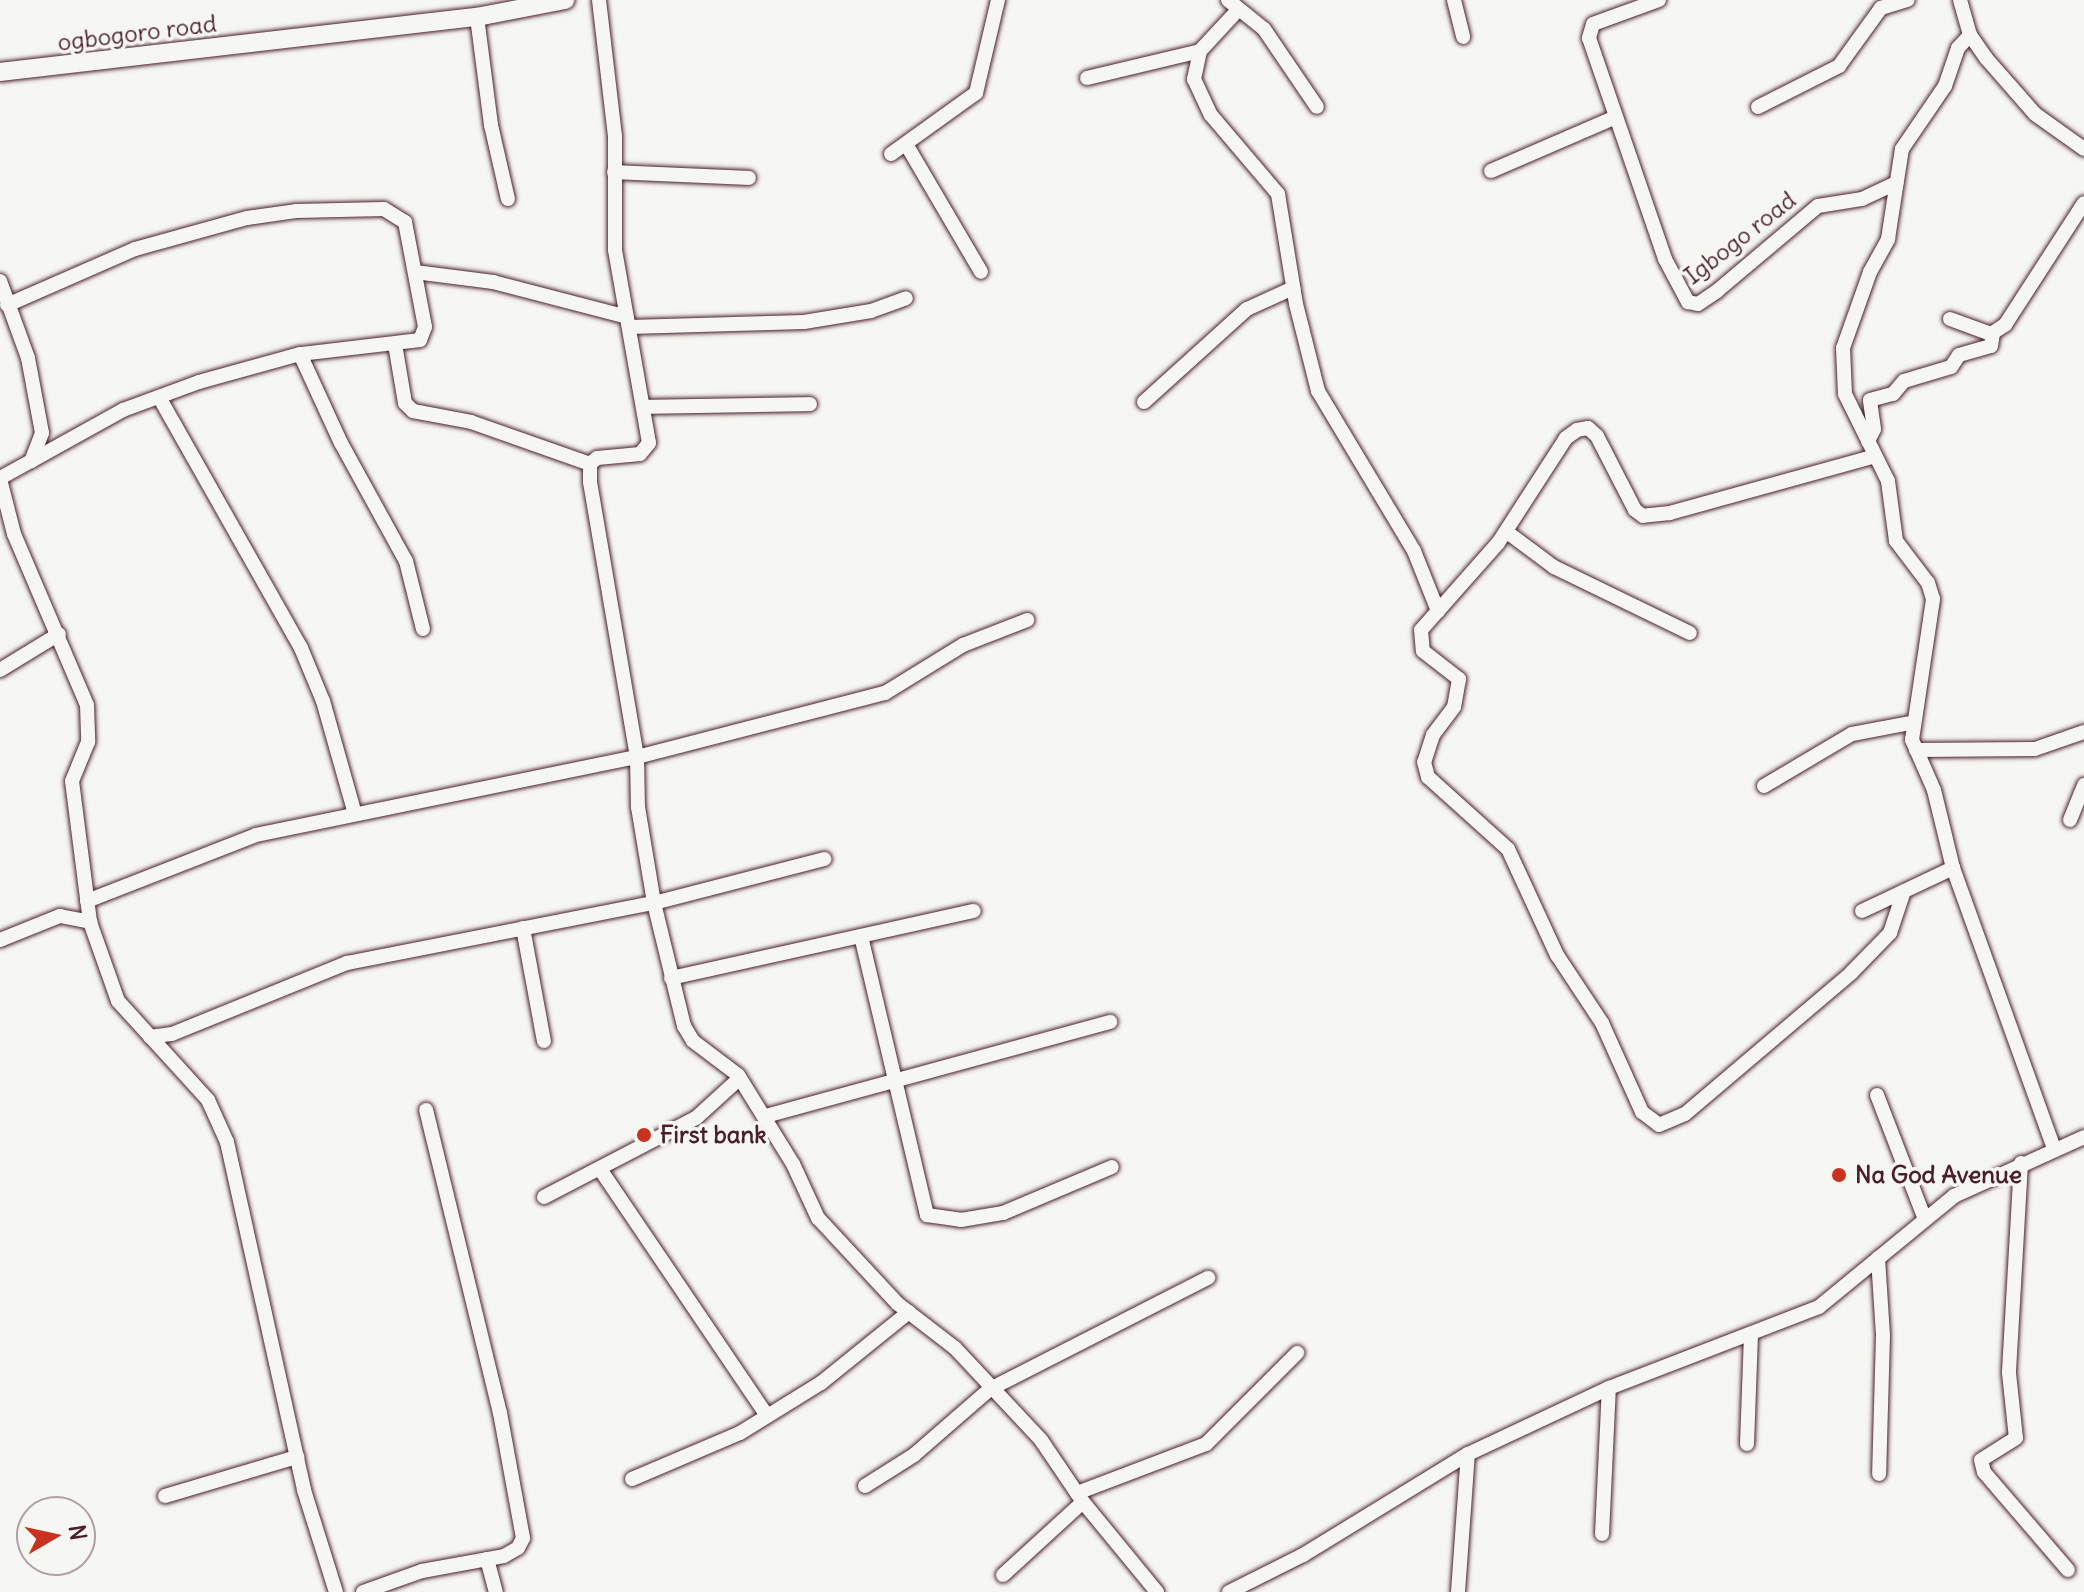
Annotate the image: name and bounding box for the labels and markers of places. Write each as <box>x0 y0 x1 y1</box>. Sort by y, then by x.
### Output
place label: First bank <box>660 1121 767 1149</box>
marker: First bank <box>635 1126 653 1144</box>
place label: Na God Avenue <box>1855 1161 2022 1189</box>
marker: Na God Avenue <box>1830 1166 1848 1184</box>

